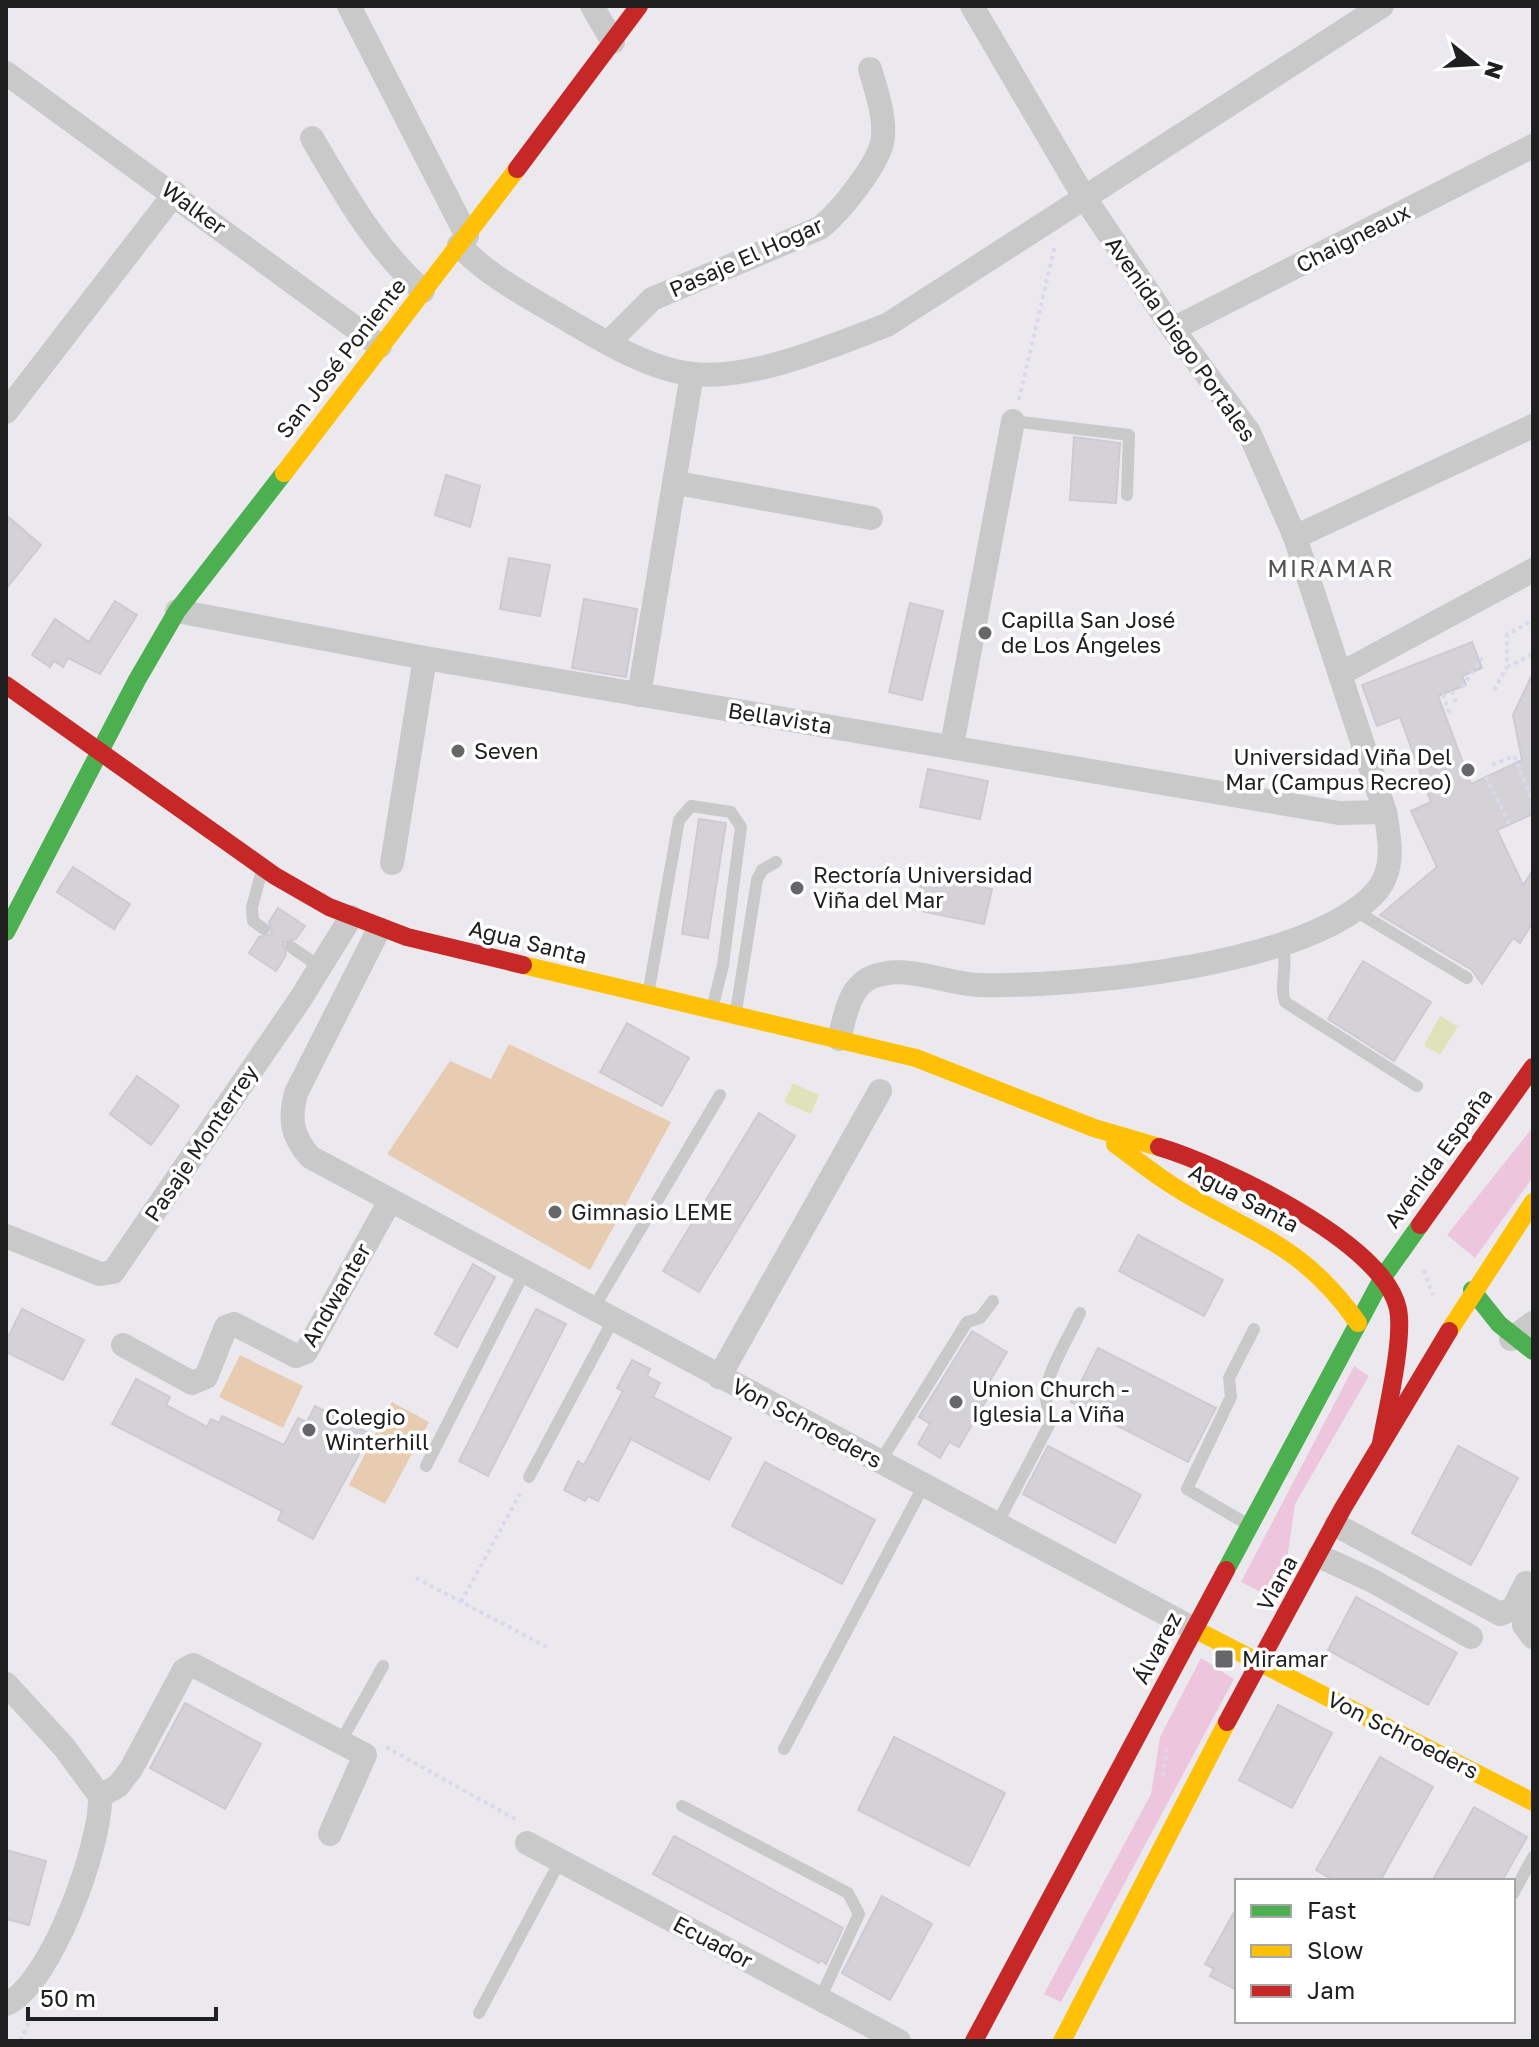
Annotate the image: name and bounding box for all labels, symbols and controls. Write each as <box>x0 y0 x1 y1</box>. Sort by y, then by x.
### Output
north arrow <box>1435 24 1515 104</box>
text: N <box>1479 58 1510 82</box>
street label: Walker <box>157 175 232 240</box>
street label: Chaigneaux <box>1291 197 1414 278</box>
street label: Pasaje El Hogar <box>665 210 827 302</box>
street label: Avenida Diego Portales <box>1100 231 1262 446</box>
street label: San José Poniente <box>270 272 411 443</box>
district label: MIRAMAR <box>1267 553 1395 582</box>
place label: Capilla San José de Los Ángeles <box>1001 606 1175 658</box>
marker: Capilla San José de Los Ángeles <box>976 624 994 642</box>
street label: Bellavista <box>726 696 834 739</box>
place label: Seven <box>474 737 539 764</box>
marker: Seven <box>449 742 467 760</box>
place label: Universidad Viña Del Mar (Campus Recreo) <box>1225 743 1452 795</box>
marker: Universidad Viña Del Mar (Campus Recreo) <box>1459 761 1477 779</box>
place label: Rectoría Universidad Viña del Mar <box>813 861 1033 913</box>
marker: Rectoría Universidad Viña del Mar <box>788 879 806 897</box>
street label: Agua Santa <box>466 914 590 969</box>
street label: Pasaje Monterrey <box>138 1059 263 1226</box>
street label: Avenida España <box>1378 1083 1497 1233</box>
street label: Agua Santa <box>1185 1157 1304 1238</box>
place label: Gimnasio LEME <box>571 1198 732 1225</box>
marker: Gimnasio LEME <box>546 1203 564 1221</box>
street label: Andwanter <box>295 1238 376 1351</box>
street label: Von Schroeders <box>728 1372 887 1473</box>
place label: Union Church - Iglesia La Viña <box>972 1375 1129 1427</box>
marker: Union Church - Iglesia La Viña <box>947 1393 965 1411</box>
place label: Colegio Winterhill <box>325 1403 429 1455</box>
marker: Colegio Winterhill <box>300 1421 318 1439</box>
street label: Viana <box>1250 1550 1303 1615</box>
street label: Álvarez <box>1126 1607 1187 1688</box>
place label: Miramar <box>1242 1645 1329 1672</box>
marker: Miramar <box>1213 1648 1235 1670</box>
street label: Von Schroeders <box>1323 1685 1483 1784</box>
legend <box>1235 1879 1515 2023</box>
text: Fast <box>1307 1895 1357 1924</box>
street label: Ecuador <box>669 1909 758 1974</box>
text: Slow <box>1307 1935 1363 1964</box>
scale bar <box>28 1971 216 2021</box>
text: Jam <box>1307 1975 1355 2004</box>
text: 50 m <box>40 1983 96 2012</box>

